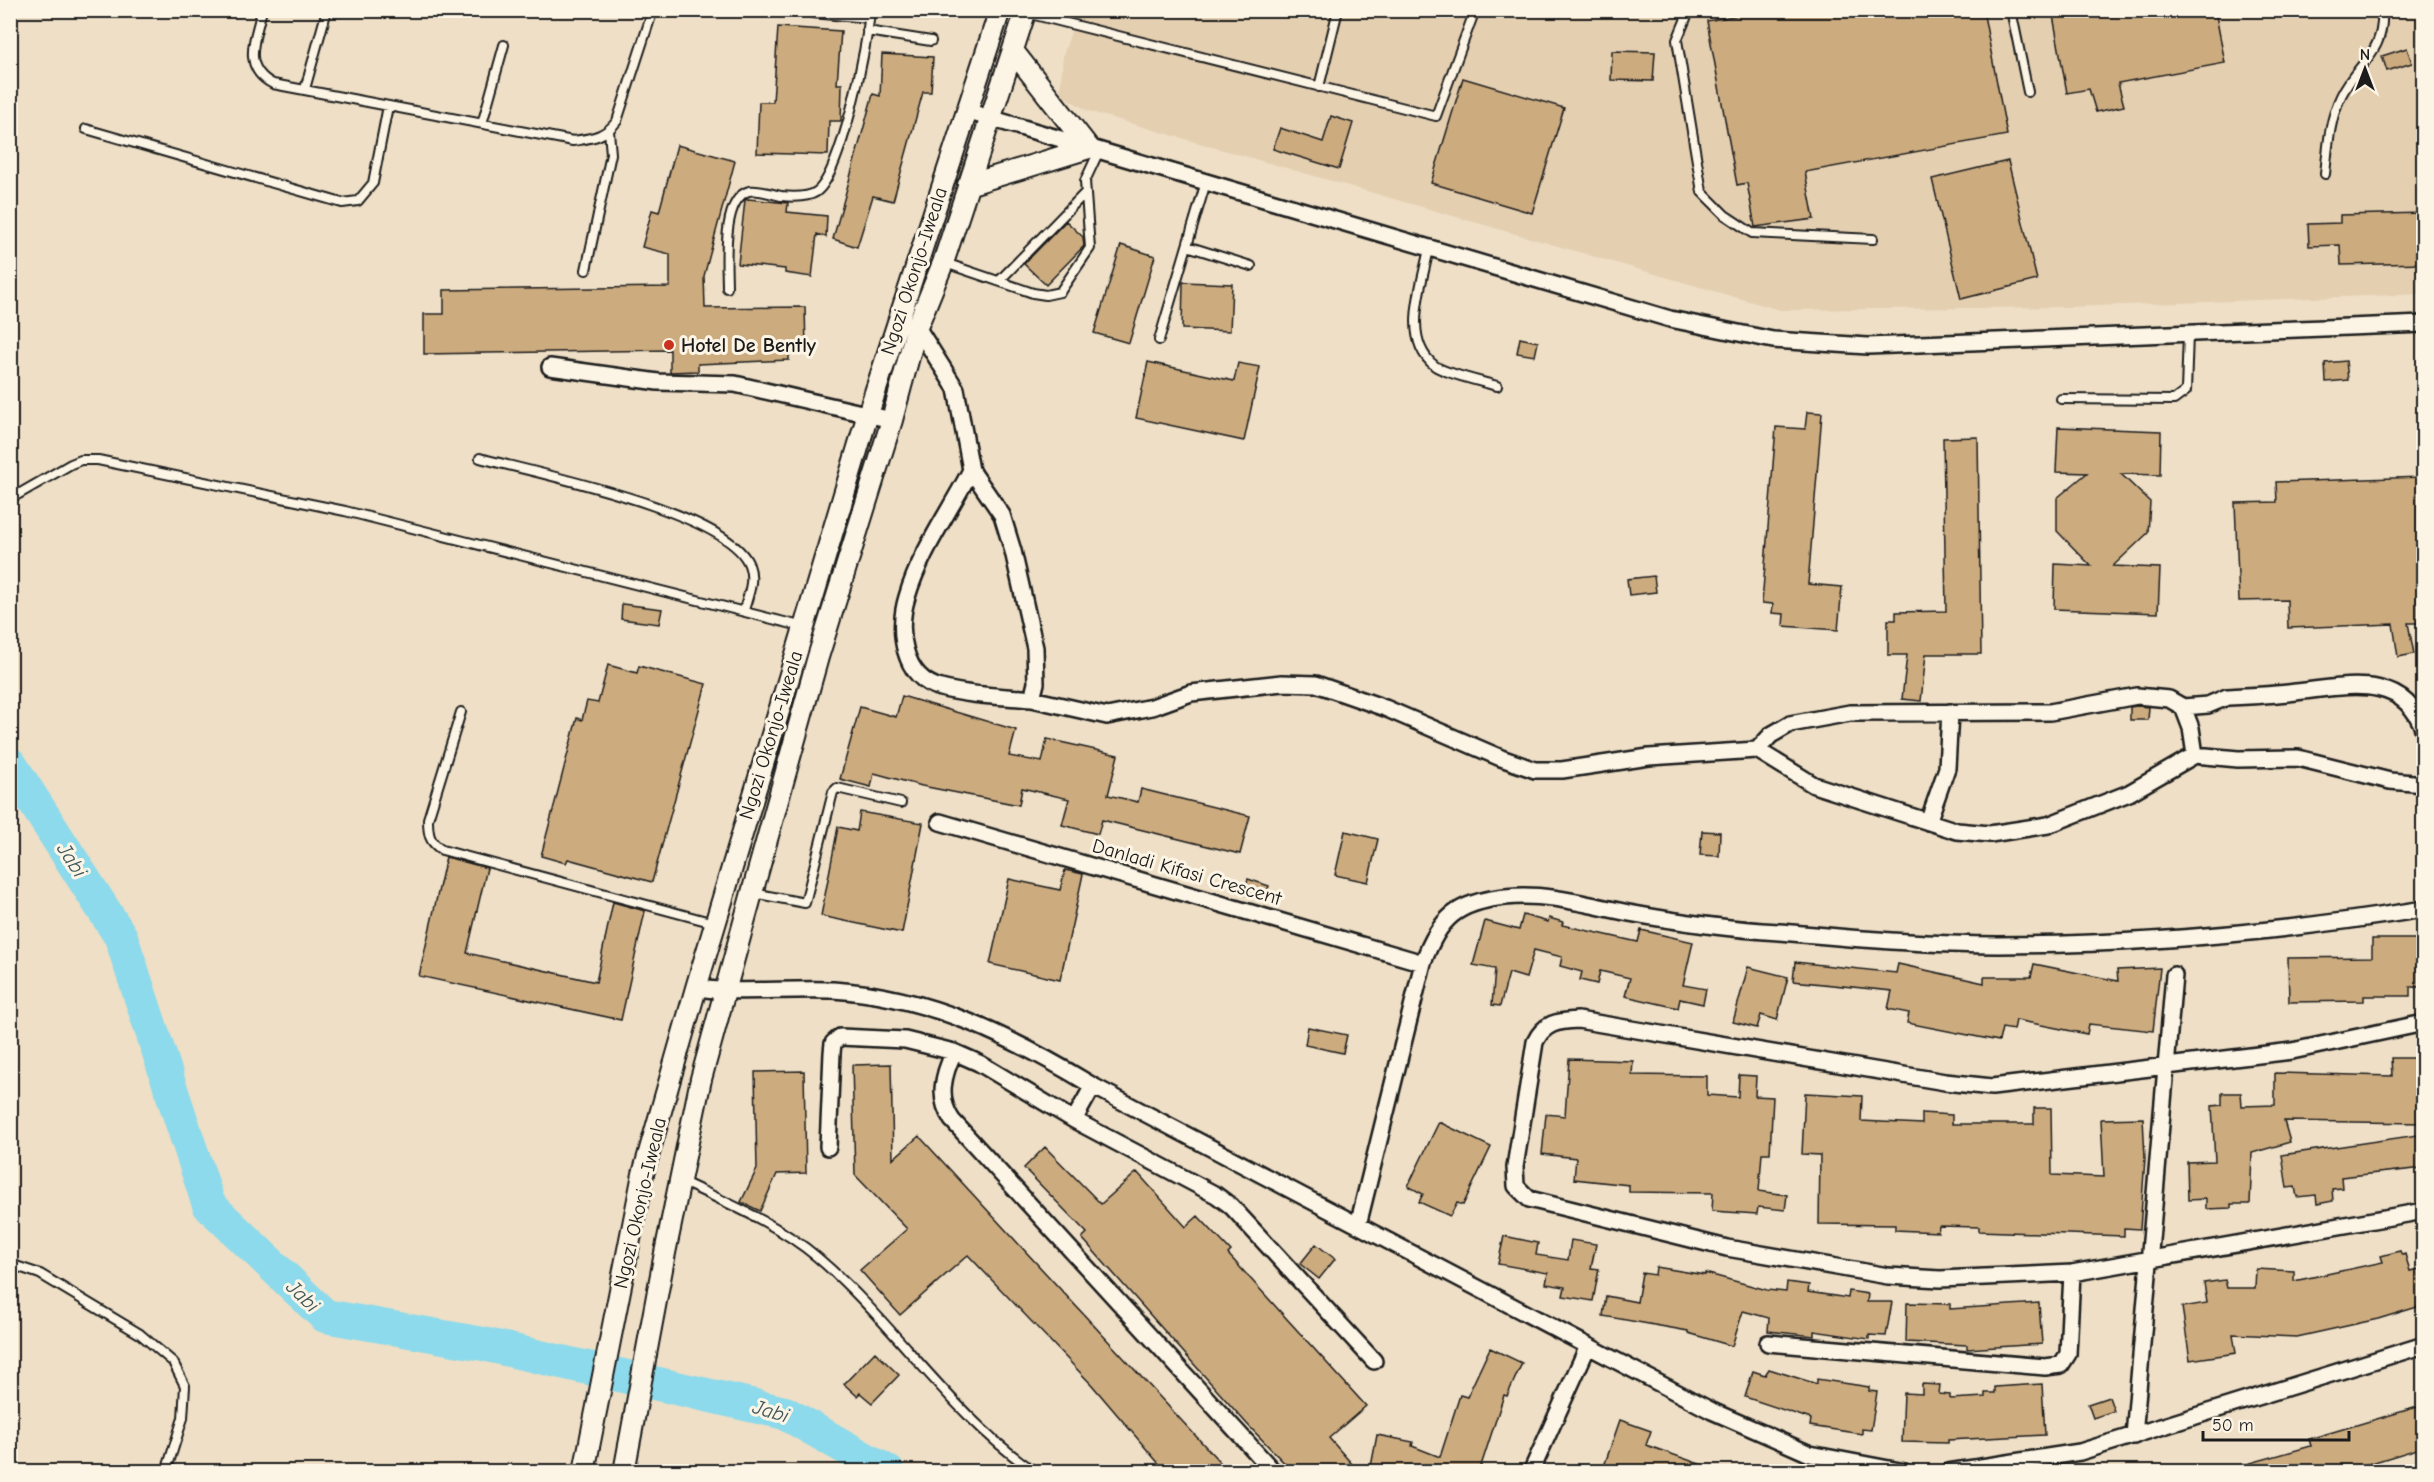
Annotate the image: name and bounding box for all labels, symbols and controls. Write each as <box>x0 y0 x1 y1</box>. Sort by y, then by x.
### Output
north arrow <box>2335 39 2395 99</box>
text: N <box>2360 46 2370 64</box>
street label: Ngozi Okonjo-Iweala <box>876 184 952 358</box>
place label: Hotel De Bently <box>681 334 817 357</box>
marker: Hotel De Bently <box>662 338 676 352</box>
street label: Ngozi Okonjo-Iweala <box>734 648 808 822</box>
street label: Danladi Kifasi Crescent <box>1090 834 1286 910</box>
water label: Jabi <box>51 837 92 882</box>
street label: Ngozi Okonjo-Iweala <box>609 1115 671 1291</box>
water label: Jabi <box>281 1274 325 1317</box>
water label: Jabi <box>749 1394 792 1428</box>
scale bar <box>2203 1404 2348 1442</box>
text: 50 m <box>2212 1415 2254 1436</box>

